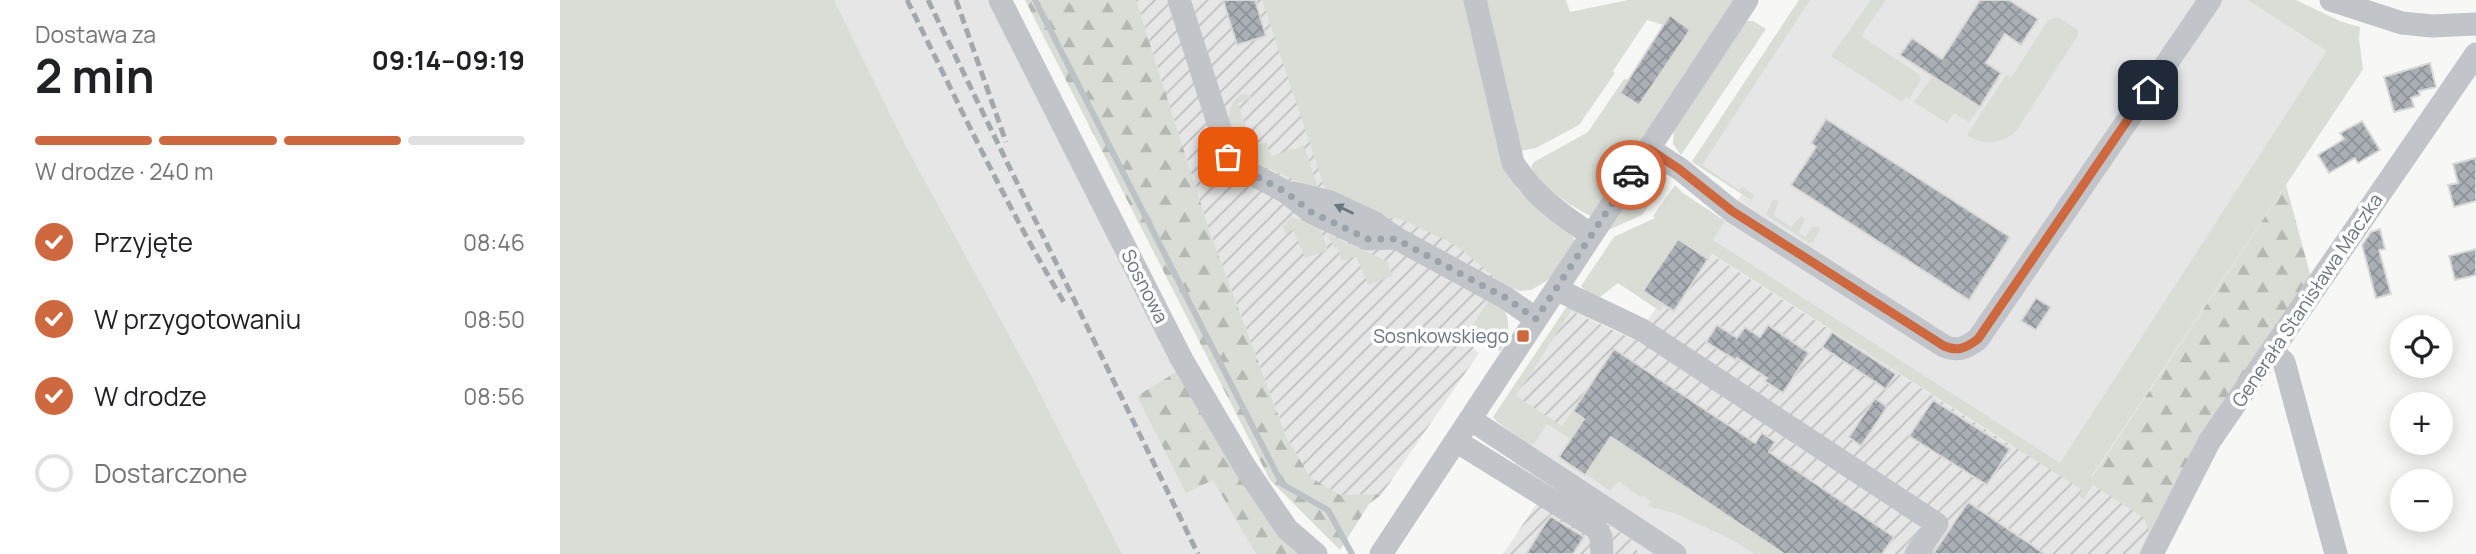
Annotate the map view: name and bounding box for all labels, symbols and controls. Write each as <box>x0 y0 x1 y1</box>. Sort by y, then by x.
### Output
text: Dostawa za <box>35 18 156 50</box>
text: 09:14–09:19 <box>372 42 525 78</box>
text: 2 min <box>35 44 155 107</box>
pin <box>2118 60 2178 120</box>
icon: home <box>2129 71 2167 109</box>
pin <box>1198 127 1258 187</box>
icon: bag <box>1209 138 1247 176</box>
courier <box>1596 140 1666 210</box>
text: W drodze · 240 m <box>35 155 214 187</box>
icon: car <box>1612 156 1650 194</box>
street label: Generała Stanisława Maczka <box>2226 188 2388 412</box>
one-way arrow <box>1334 203 1354 214</box>
icon: check <box>35 223 73 261</box>
text: Przyjęte <box>94 224 193 260</box>
text: 08:46 <box>463 226 525 258</box>
street label: Sosnowa <box>1115 245 1175 327</box>
icon: check <box>35 300 73 338</box>
text: W przygotowaniu <box>94 301 301 337</box>
text: 08:50 <box>463 303 525 335</box>
map controls <box>2390 315 2453 532</box>
button: locate <box>2390 315 2453 378</box>
place label: Sosnkowskiego <box>1373 323 1509 349</box>
marker: Sosnkowskiego <box>1515 328 1531 344</box>
icon: check <box>35 377 73 415</box>
text: W drodze <box>94 378 207 414</box>
text: 08:56 <box>463 380 525 412</box>
button: + <box>2390 392 2453 455</box>
text: Dostarczone <box>94 455 247 491</box>
button: − <box>2390 469 2453 532</box>

